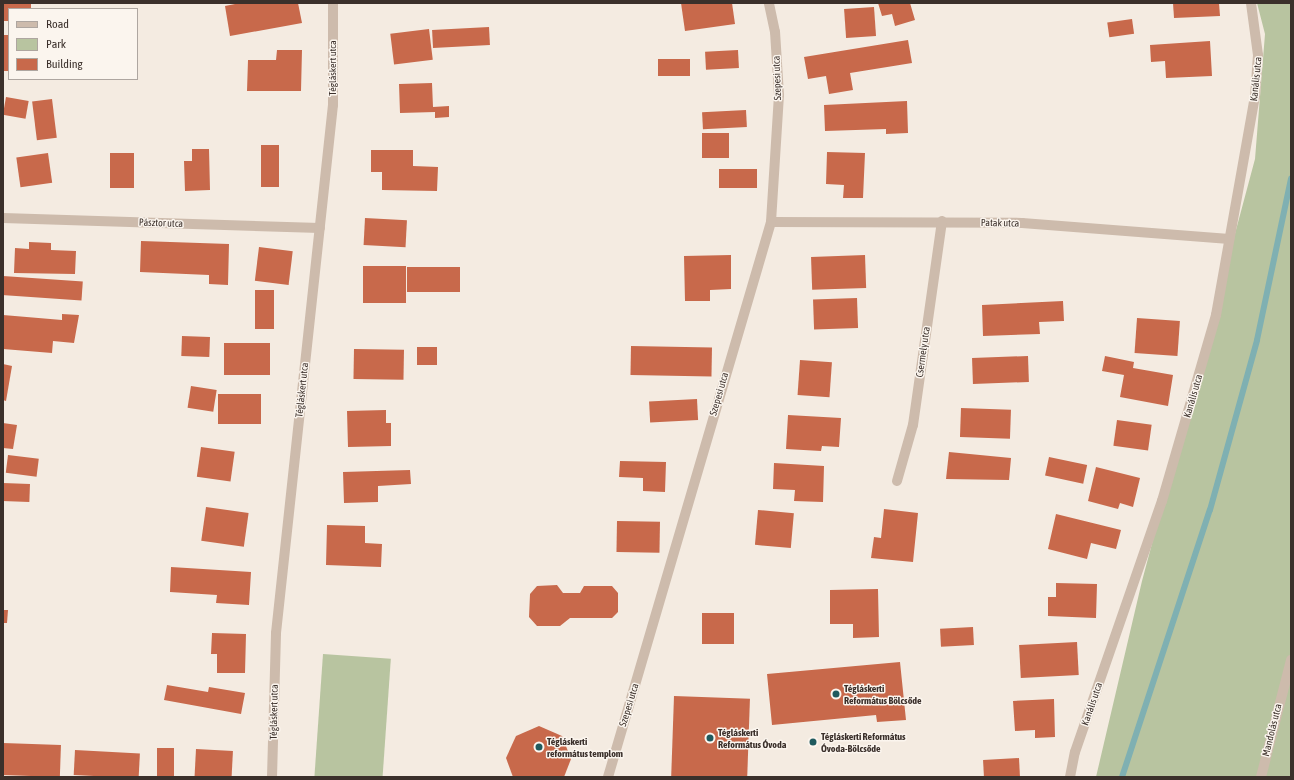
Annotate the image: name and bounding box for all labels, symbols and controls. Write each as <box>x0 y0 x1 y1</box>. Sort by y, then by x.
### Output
legend <box>8 8 138 80</box>
text: Road <box>46 17 69 31</box>
text: Park <box>46 37 66 51</box>
street label: Tégláskert utca <box>327 40 339 96</box>
street label: Szepesi utca <box>770 55 784 101</box>
street label: Kanális utca <box>1248 56 1264 102</box>
text: Building <box>46 57 83 71</box>
street label: Pásztor utca <box>139 216 183 230</box>
street label: Patak utca <box>981 217 1019 229</box>
street label: Csermely utca <box>913 326 933 378</box>
street label: Tégláskert utca <box>293 362 311 418</box>
street label: Szepesi utca <box>707 371 731 417</box>
street label: Kanális utca <box>1181 373 1205 419</box>
street label: Kanális utca <box>1079 681 1105 727</box>
street label: Szepesi utca <box>617 682 641 728</box>
place label: Tégláskerti Református Bölcsőde <box>844 682 922 706</box>
street label: Tégláskert utca <box>268 684 280 740</box>
marker: Tégláskerti Református Bölcsőde <box>831 689 841 699</box>
street label: Mandolás utca <box>1260 702 1284 758</box>
place label: Tégláskerti Református Óvoda <box>718 726 786 750</box>
place label: Tégláskerti Református Óvoda-Bölcsőde <box>821 730 906 754</box>
marker: Tégláskerti Református Óvoda <box>705 733 715 743</box>
place label: Tégláskerti református templom <box>547 735 623 758</box>
marker: Tégláskerti Református Óvoda-Bölcsőde <box>808 737 818 747</box>
marker: Tégláskerti református templom <box>534 742 544 752</box>

